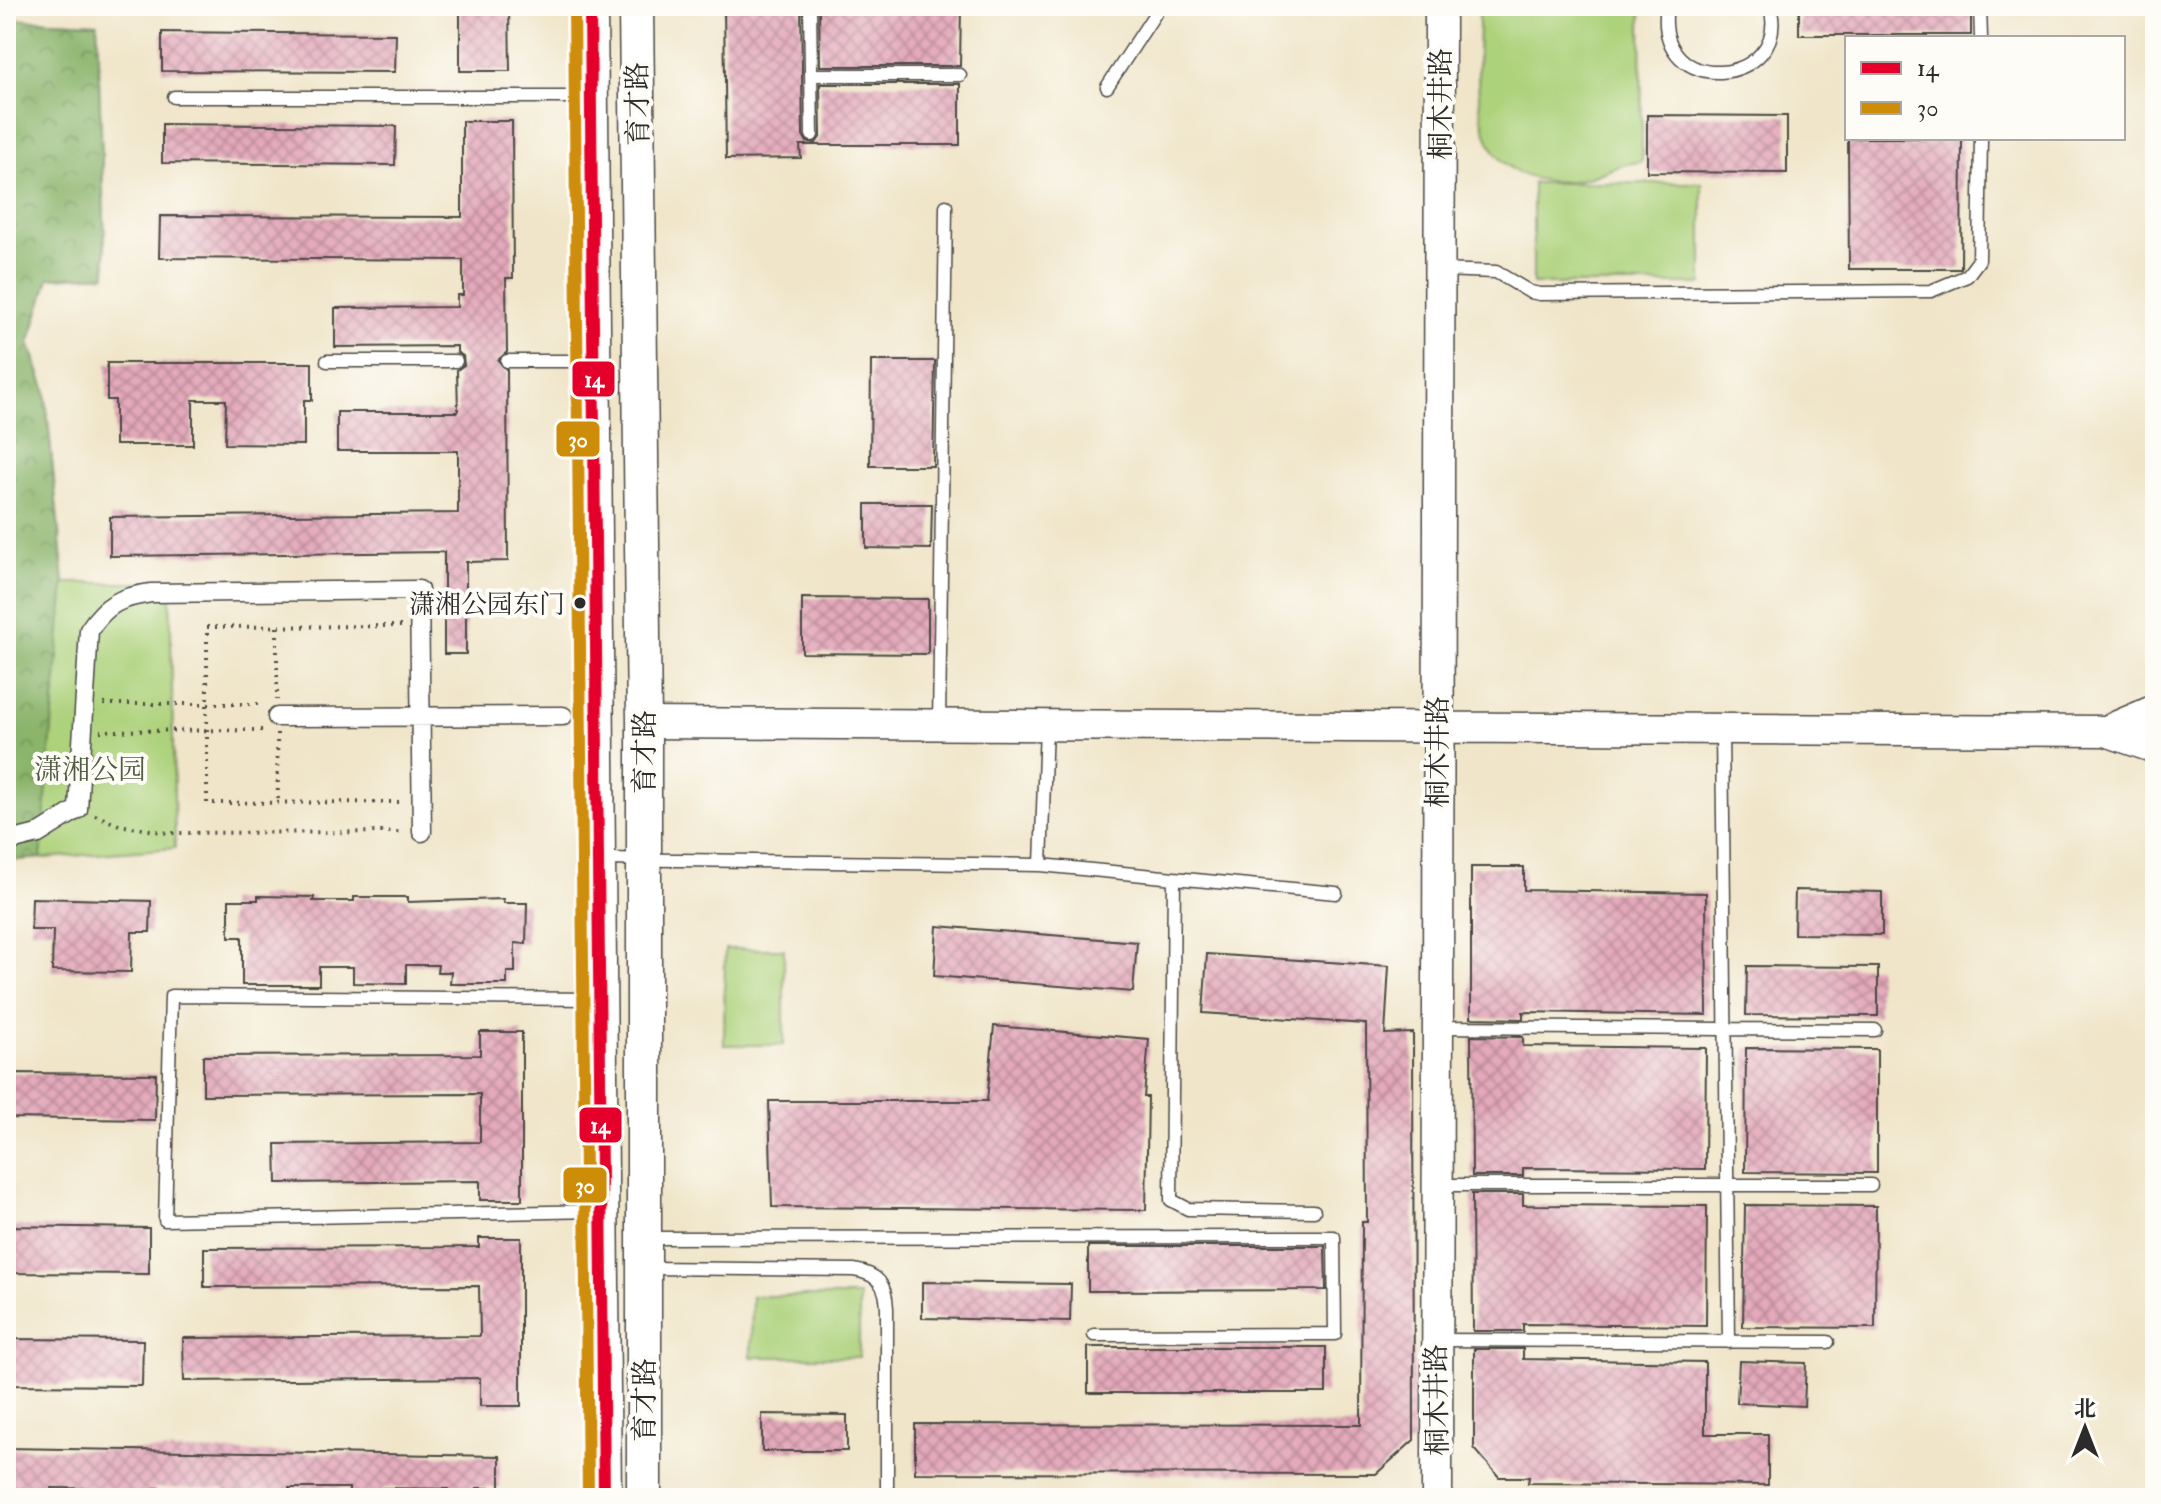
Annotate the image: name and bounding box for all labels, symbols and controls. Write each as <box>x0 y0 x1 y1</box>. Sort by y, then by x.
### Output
legend <box>1845 36 2125 140</box>
street label: 桐木井路 <box>1424 48 1459 160</box>
text: 14 <box>1917 53 1940 84</box>
street label: 育才路 <box>620 62 657 146</box>
text: 30 <box>1917 93 1939 124</box>
line badge: 14 <box>571 360 616 398</box>
text: 14 <box>584 366 606 394</box>
line badge: 30 <box>555 420 601 458</box>
text: 30 <box>568 426 588 454</box>
place label: 潇湘公园东门 <box>409 589 565 621</box>
marker: 潇湘公园东门 <box>572 595 588 611</box>
street label: 桐木井路 <box>1421 696 1456 808</box>
street label: 育才路 <box>628 710 663 794</box>
park label: 潇湘公园 <box>34 753 146 788</box>
line badge: 14 <box>578 1106 623 1144</box>
text: 14 <box>590 1112 612 1140</box>
line badge: 30 <box>562 1166 608 1204</box>
text: 30 <box>575 1172 595 1200</box>
street label: 桐木井路 <box>1419 1344 1456 1456</box>
street label: 育才路 <box>628 1358 663 1442</box>
north arrow <box>2045 1388 2125 1468</box>
text: 北 <box>2074 1395 2096 1423</box>

